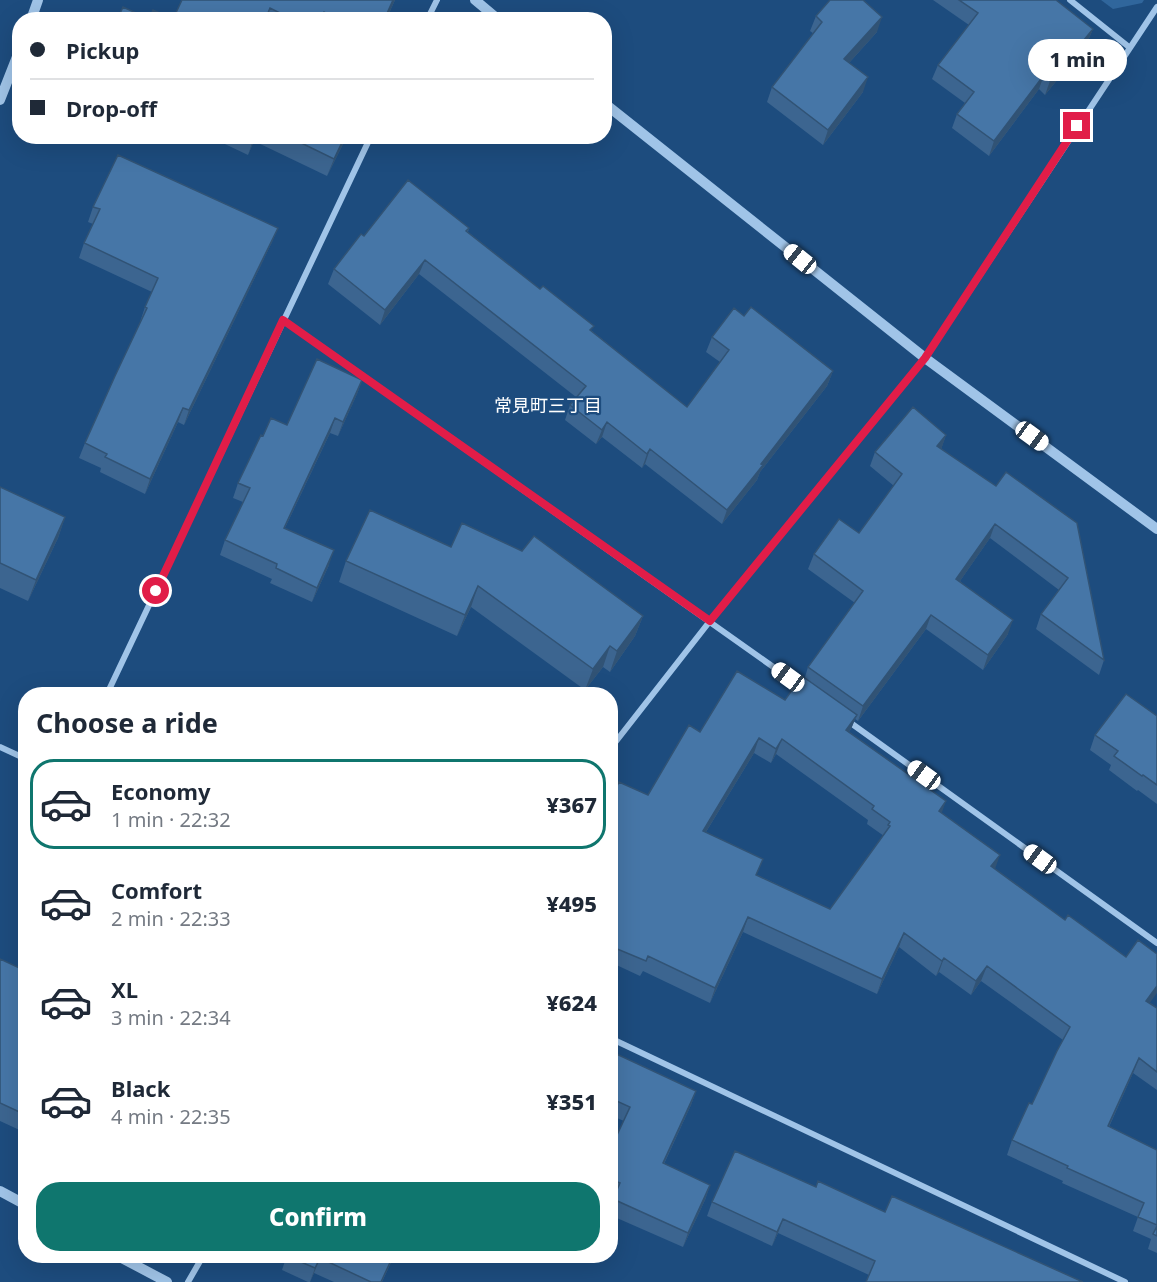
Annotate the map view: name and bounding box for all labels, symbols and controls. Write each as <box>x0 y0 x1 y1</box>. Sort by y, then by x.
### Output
text: Pickup <box>66 35 139 65</box>
callout: 1 min <box>1028 39 1126 81</box>
text: 1 min <box>1050 46 1105 73</box>
text: Drop-off <box>66 93 157 123</box>
route end <box>1063 112 1090 139</box>
car <box>780 241 820 277</box>
district label: 常見町三丁目 <box>494 393 602 417</box>
car <box>1012 418 1052 454</box>
route start <box>142 577 169 604</box>
car <box>768 659 808 695</box>
text: Choose a ride <box>36 704 218 741</box>
car <box>904 757 944 793</box>
text: Economy <box>111 776 210 806</box>
icon: car <box>39 777 93 831</box>
text: ¥367 <box>546 789 597 819</box>
text: 1 min · 22:32 <box>111 806 231 833</box>
car <box>1020 841 1060 877</box>
text: Comfort <box>111 875 202 905</box>
icon: car <box>39 876 93 930</box>
text: ¥495 <box>546 888 597 918</box>
text: 2 min · 22:33 <box>111 905 231 932</box>
text: XL <box>111 974 138 1004</box>
icon: car <box>39 975 93 1029</box>
text: ¥624 <box>546 987 597 1017</box>
text: 3 min · 22:34 <box>111 1004 231 1031</box>
text: Black <box>111 1073 170 1103</box>
icon: car <box>39 1074 93 1128</box>
text: ¥351 <box>546 1086 597 1116</box>
text: 4 min · 22:35 <box>111 1103 231 1130</box>
button: Confirm <box>36 1182 600 1251</box>

